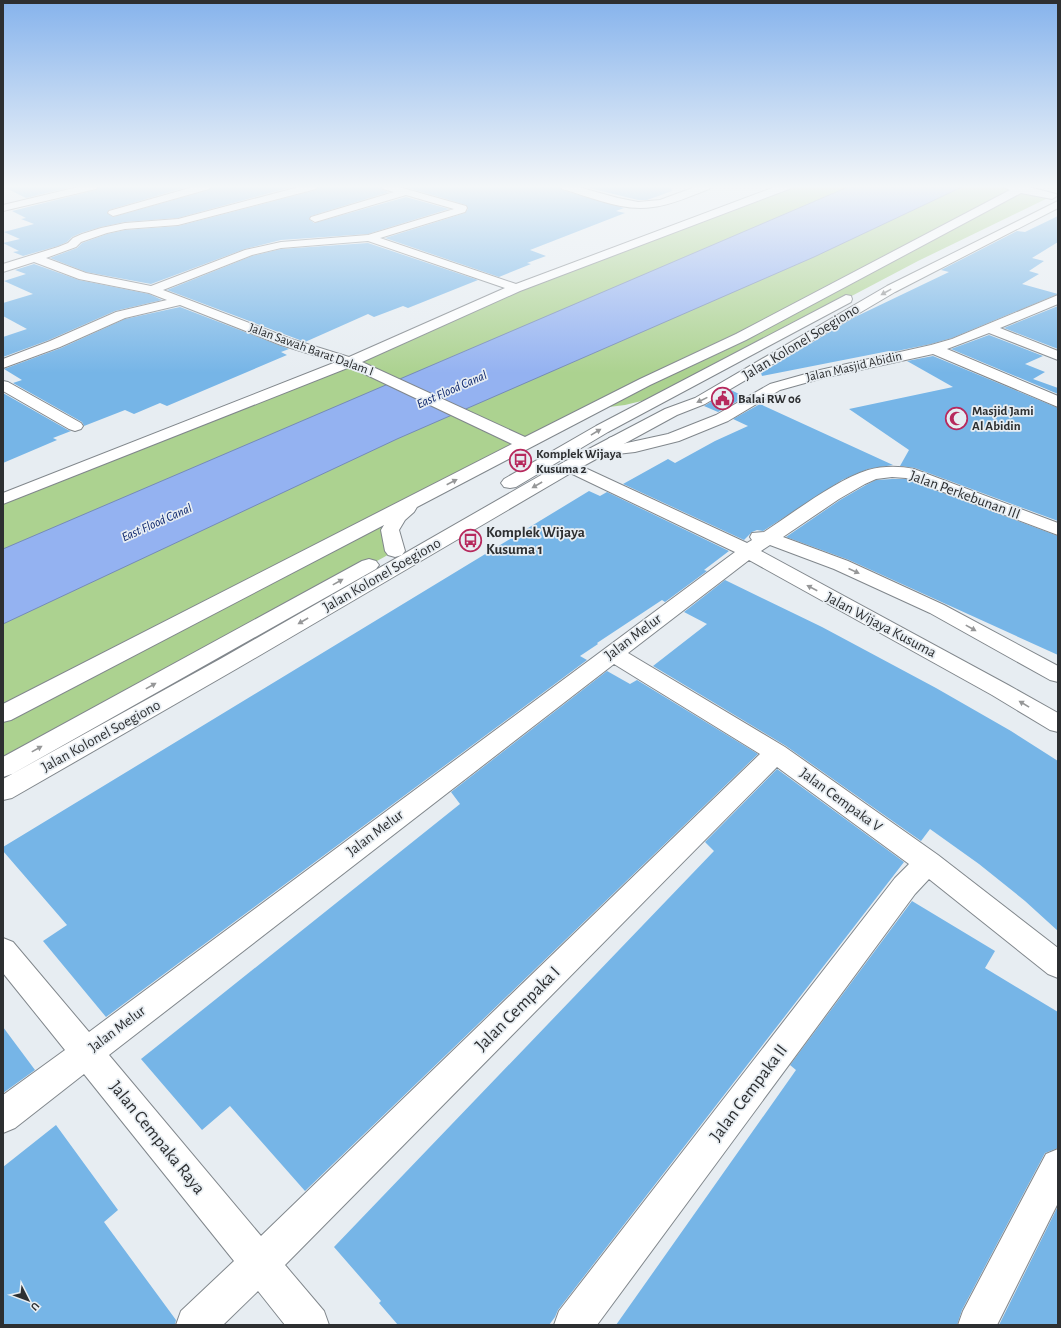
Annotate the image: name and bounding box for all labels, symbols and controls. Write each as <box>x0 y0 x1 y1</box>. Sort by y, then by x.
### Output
one-way arrow <box>880 288 892 295</box>
street label: Jalan Kolonel Soegiono <box>740 301 862 383</box>
street label: Jalan Sawah Barat Dalam I <box>247 321 375 379</box>
street label: Jalan Masjid Abidin <box>805 350 903 384</box>
water label: East Flood Canal <box>415 369 489 411</box>
public building icon: Balai RW 06 <box>710 386 736 412</box>
place label: Balai RW 06 <box>738 393 801 406</box>
one-way arrow <box>696 397 707 403</box>
mosque icon: Masjid Jami Al Abidin <box>943 405 969 431</box>
place label: Masjid Jami Al Abidin <box>972 405 1034 433</box>
one-way arrow <box>590 429 601 436</box>
bus stop icon: Komplek Wijaya Kusuma 2 <box>508 448 534 474</box>
place label: Komplek Wijaya Kusuma 2 <box>536 448 622 476</box>
street label: Jalan Perkebunan III <box>908 468 1022 522</box>
one-way arrow <box>446 479 457 485</box>
one-way arrow <box>531 482 543 489</box>
water label: East Flood Canal <box>120 502 194 544</box>
place label: Komplek Wijaya Kusuma 1 <box>486 525 585 557</box>
bus stop icon: Komplek Wijaya Kusuma 1 <box>457 528 483 554</box>
street label: Jalan Kolonel Soegiono <box>321 535 443 615</box>
one-way arrow <box>849 569 861 575</box>
one-way arrow <box>332 579 344 586</box>
one-way arrow <box>806 585 818 591</box>
street label: Jalan Wijaya Kusuma <box>823 590 939 660</box>
street label: Jalan Melur <box>602 611 664 663</box>
one-way arrow <box>297 617 309 624</box>
one-way arrow <box>965 624 977 631</box>
one-way arrow <box>145 683 157 689</box>
street label: Jalan Kolonel Soegiono <box>39 697 163 775</box>
one-way arrow <box>1018 701 1030 708</box>
one-way arrow <box>31 746 43 752</box>
street label: Jalan Cempaka V <box>797 765 885 835</box>
street label: Jalan Melur <box>344 807 406 859</box>
street label: Jalan Cempaka I <box>472 963 564 1055</box>
street label: Jalan Melur <box>86 1003 148 1055</box>
street label: Jalan Cempaka II <box>707 1041 791 1145</box>
street label: Jalan Cempaka Raya <box>106 1078 208 1198</box>
north arrow <box>8 1280 48 1320</box>
text: U <box>29 1300 41 1313</box>

